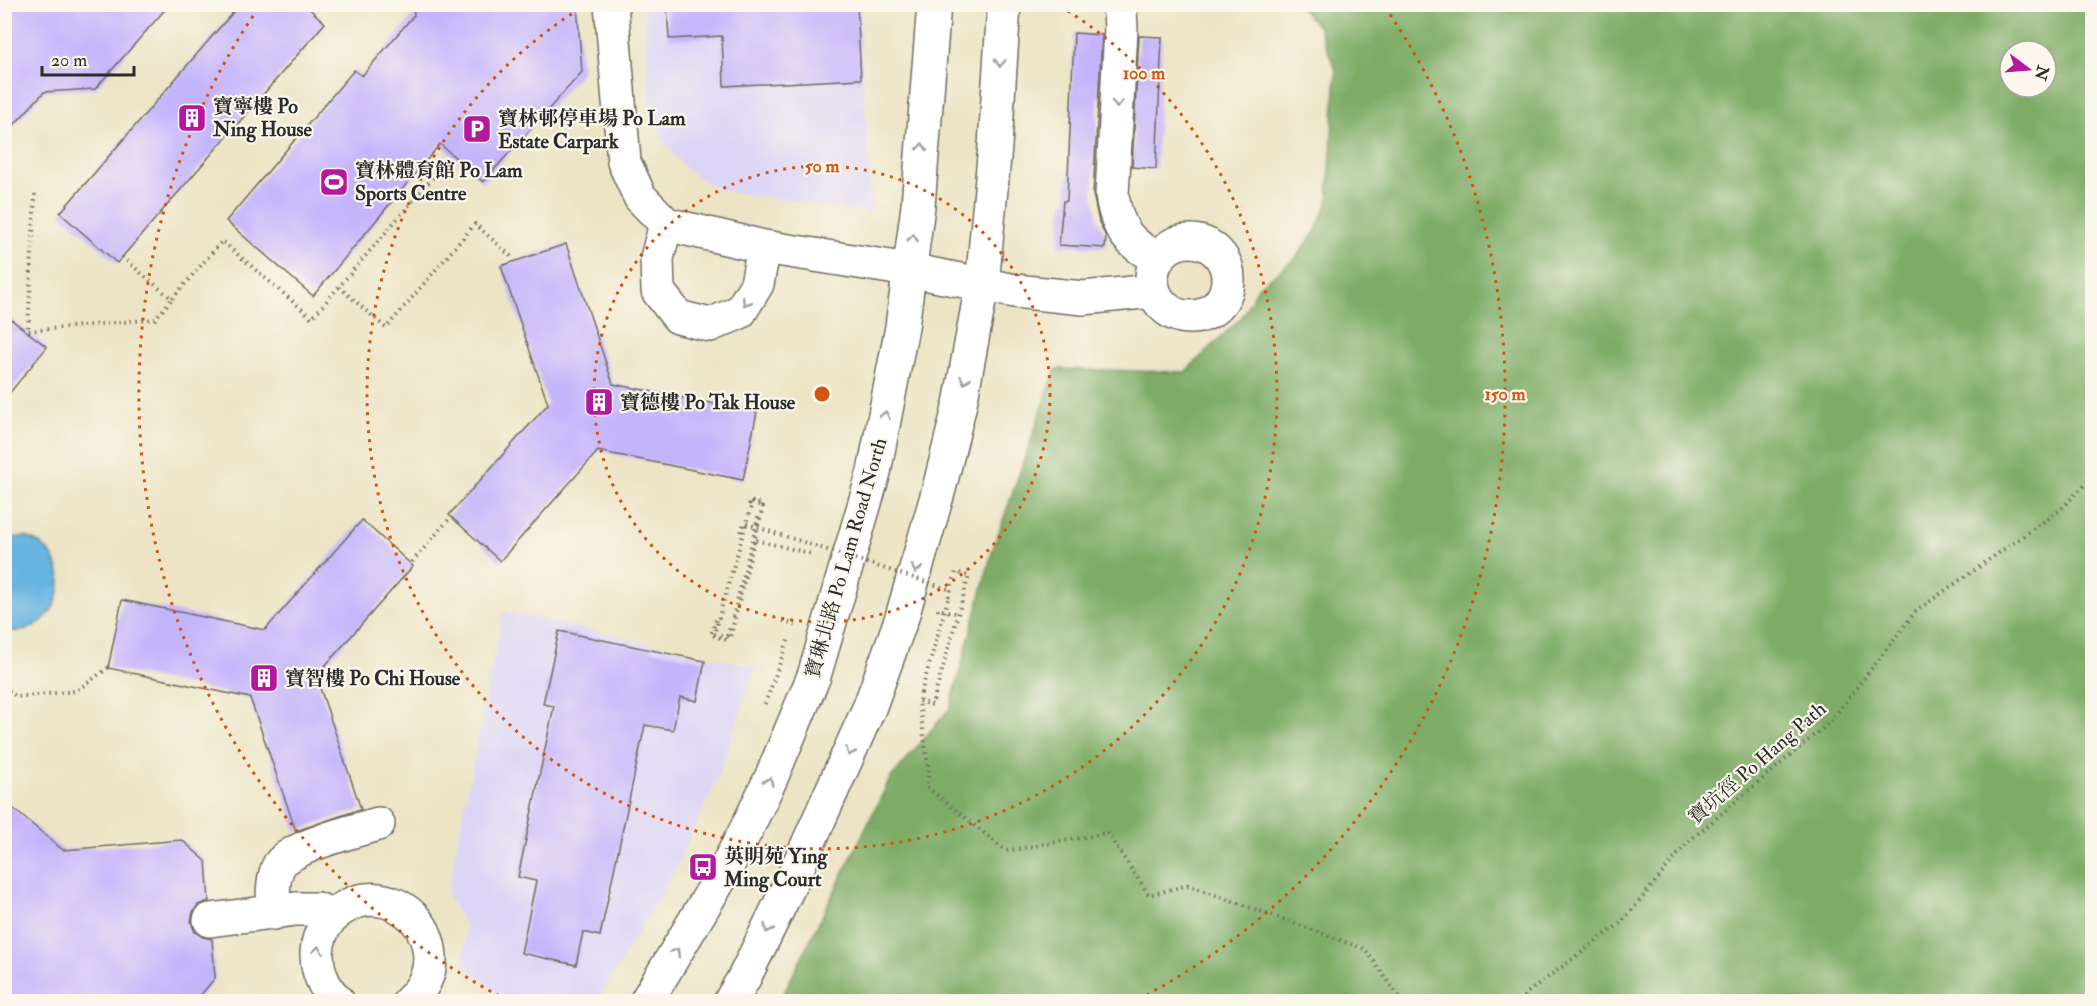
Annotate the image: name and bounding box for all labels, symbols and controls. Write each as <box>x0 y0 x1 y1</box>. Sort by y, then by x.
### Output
scale bar <box>42 39 134 77</box>
north arrow <box>1998 39 2058 99</box>
text: 20 m <box>51 49 87 72</box>
one-way arrow <box>994 58 1007 67</box>
text: 100 m <box>1123 62 1166 85</box>
text: N <box>2030 62 2053 83</box>
place label: 寶寧樓 Po Ning House <box>212 94 312 143</box>
one-way arrow <box>1110 100 1123 109</box>
building icon: 寶寧樓 Po Ning House <box>176 102 208 134</box>
place label: 寶林邨停車場 Po Lam Estate Carpark <box>498 106 686 155</box>
parking icon: 寶林邨停車場 Po Lam Estate Carpark <box>461 113 493 145</box>
one-way arrow <box>915 143 928 152</box>
text: 50 m <box>805 155 840 178</box>
place label: 寶林體育館 Po Lam Sports Centre <box>355 158 523 207</box>
sports icon: 寶林體育館 Po Lam Sports Centre <box>318 166 350 198</box>
one-way arrow <box>907 233 919 242</box>
one-way arrow <box>742 296 753 306</box>
one-way arrow <box>959 375 972 385</box>
text: 150 m <box>1484 383 1527 406</box>
centre of rings <box>812 384 832 404</box>
building icon: 寶德樓 Po Tak House <box>583 386 615 418</box>
place label: 寶德樓 Po Tak House <box>620 390 796 415</box>
one-way arrow <box>878 410 891 420</box>
street label: 寶琳北路 Po Lam Road North <box>800 434 892 681</box>
one-way arrow <box>911 563 923 574</box>
building icon: 寶智樓 Po Chi House <box>248 662 280 694</box>
place label: 寶智樓 Po Chi House <box>285 666 461 691</box>
street label: 寶坑徑 Po Hang Path <box>1683 696 1831 830</box>
one-way arrow <box>845 746 857 757</box>
one-way arrow <box>762 776 774 787</box>
place label: 英明苑 Ying Ming Court <box>723 844 828 893</box>
bus stop icon: 英明苑 Ying Ming Court <box>687 851 719 883</box>
one-way arrow <box>764 923 776 934</box>
one-way arrow <box>311 945 323 955</box>
one-way arrow <box>669 948 680 958</box>

